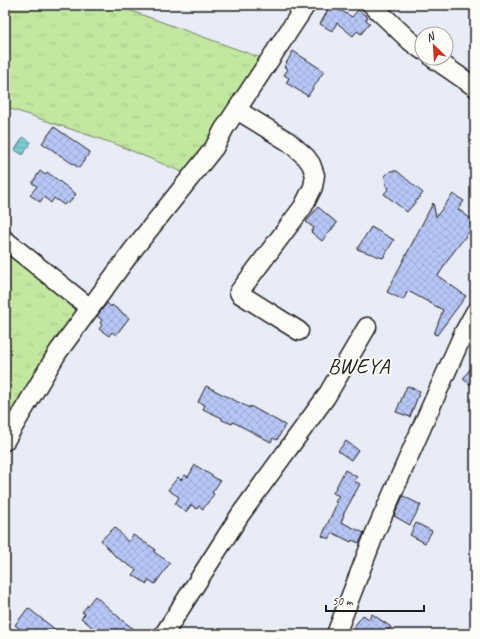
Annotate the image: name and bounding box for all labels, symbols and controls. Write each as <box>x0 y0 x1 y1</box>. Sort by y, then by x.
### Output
north arrow <box>414 26 454 66</box>
text: N <box>424 28 438 45</box>
district label: BWEYA <box>328 352 390 380</box>
scale bar <box>326 587 424 613</box>
text: 50 m <box>332 593 354 609</box>

